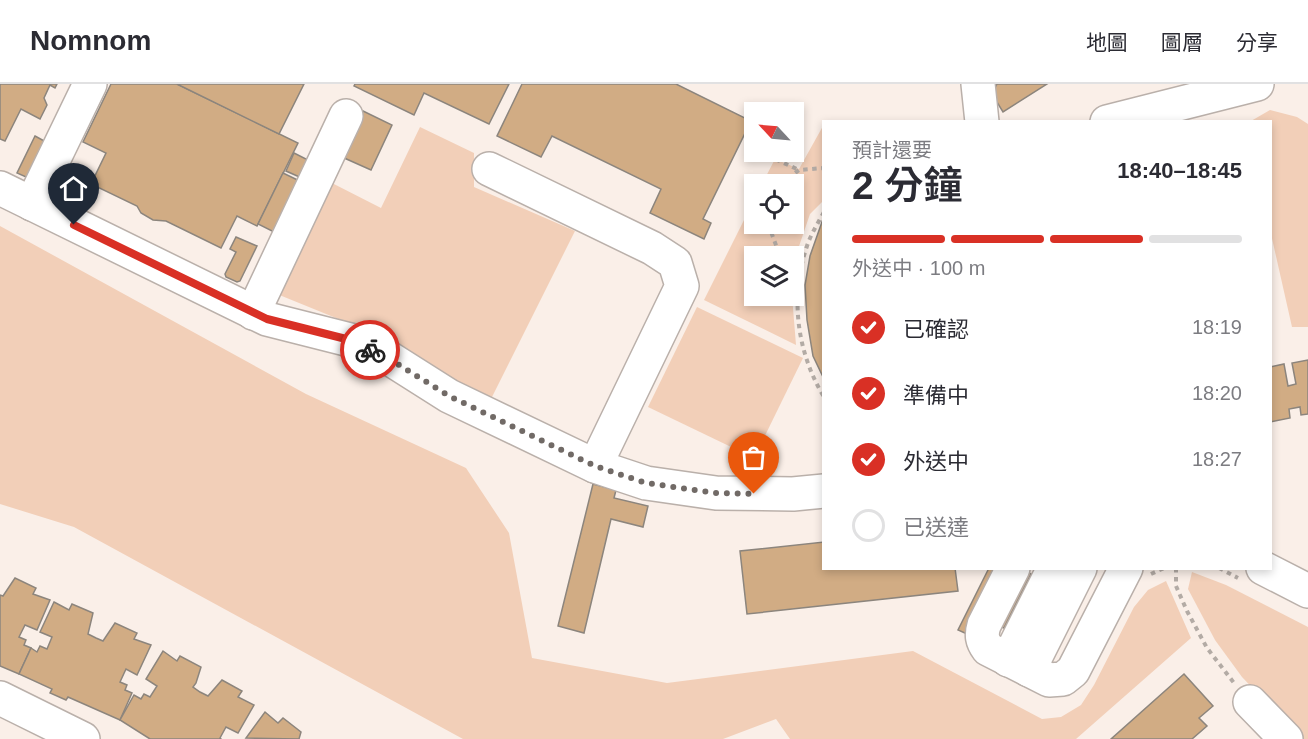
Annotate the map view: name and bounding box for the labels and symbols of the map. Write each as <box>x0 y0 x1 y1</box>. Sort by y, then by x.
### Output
north arrow <box>744 102 804 162</box>
pin <box>48 163 99 225</box>
courier <box>340 320 400 380</box>
pin <box>728 432 779 494</box>

